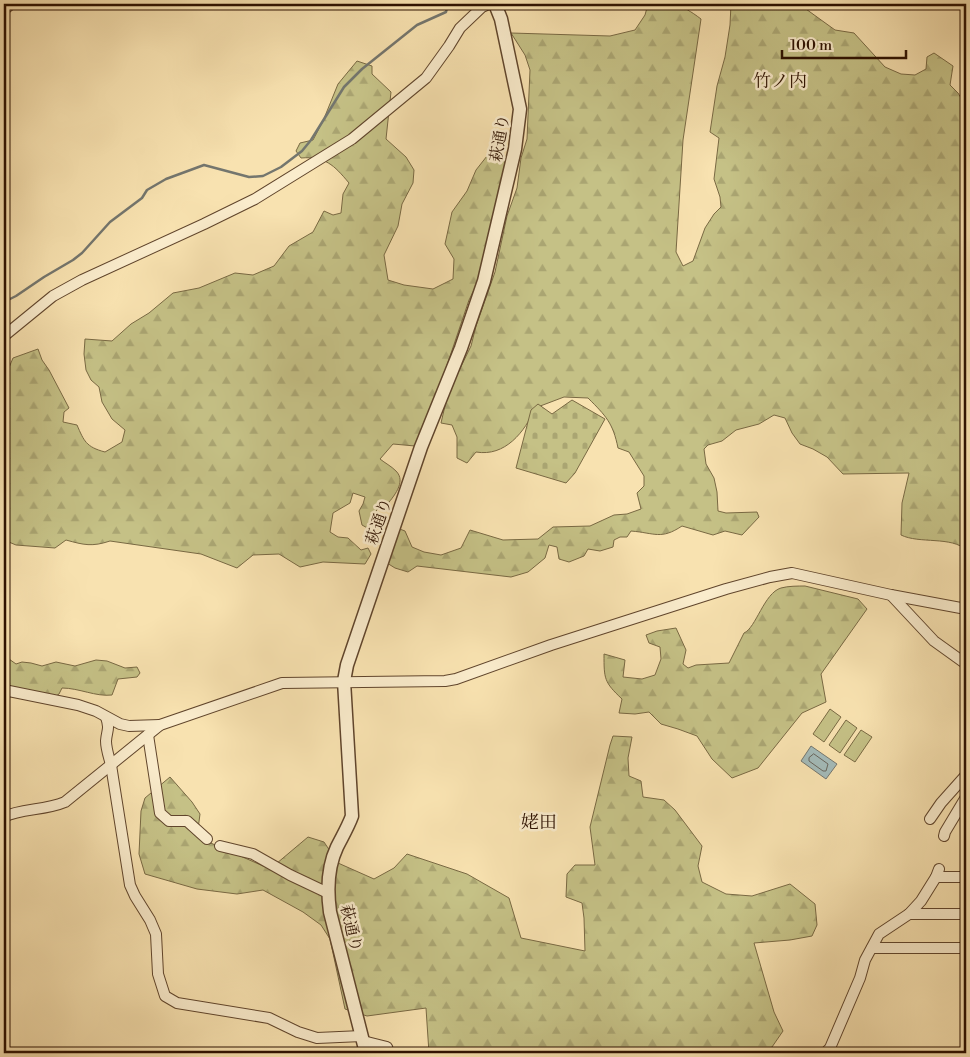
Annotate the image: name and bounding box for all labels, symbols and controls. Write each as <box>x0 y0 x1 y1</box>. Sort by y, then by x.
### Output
scale bar <box>782 28 906 60</box>
text: 100 m <box>790 36 832 55</box>
district label: 竹ノ内 <box>753 70 807 93</box>
street label: 萩通り <box>486 113 514 164</box>
street label: 萩通り <box>362 495 396 547</box>
district label: 姥田 <box>521 811 557 834</box>
street label: 萩通り <box>336 903 366 954</box>

